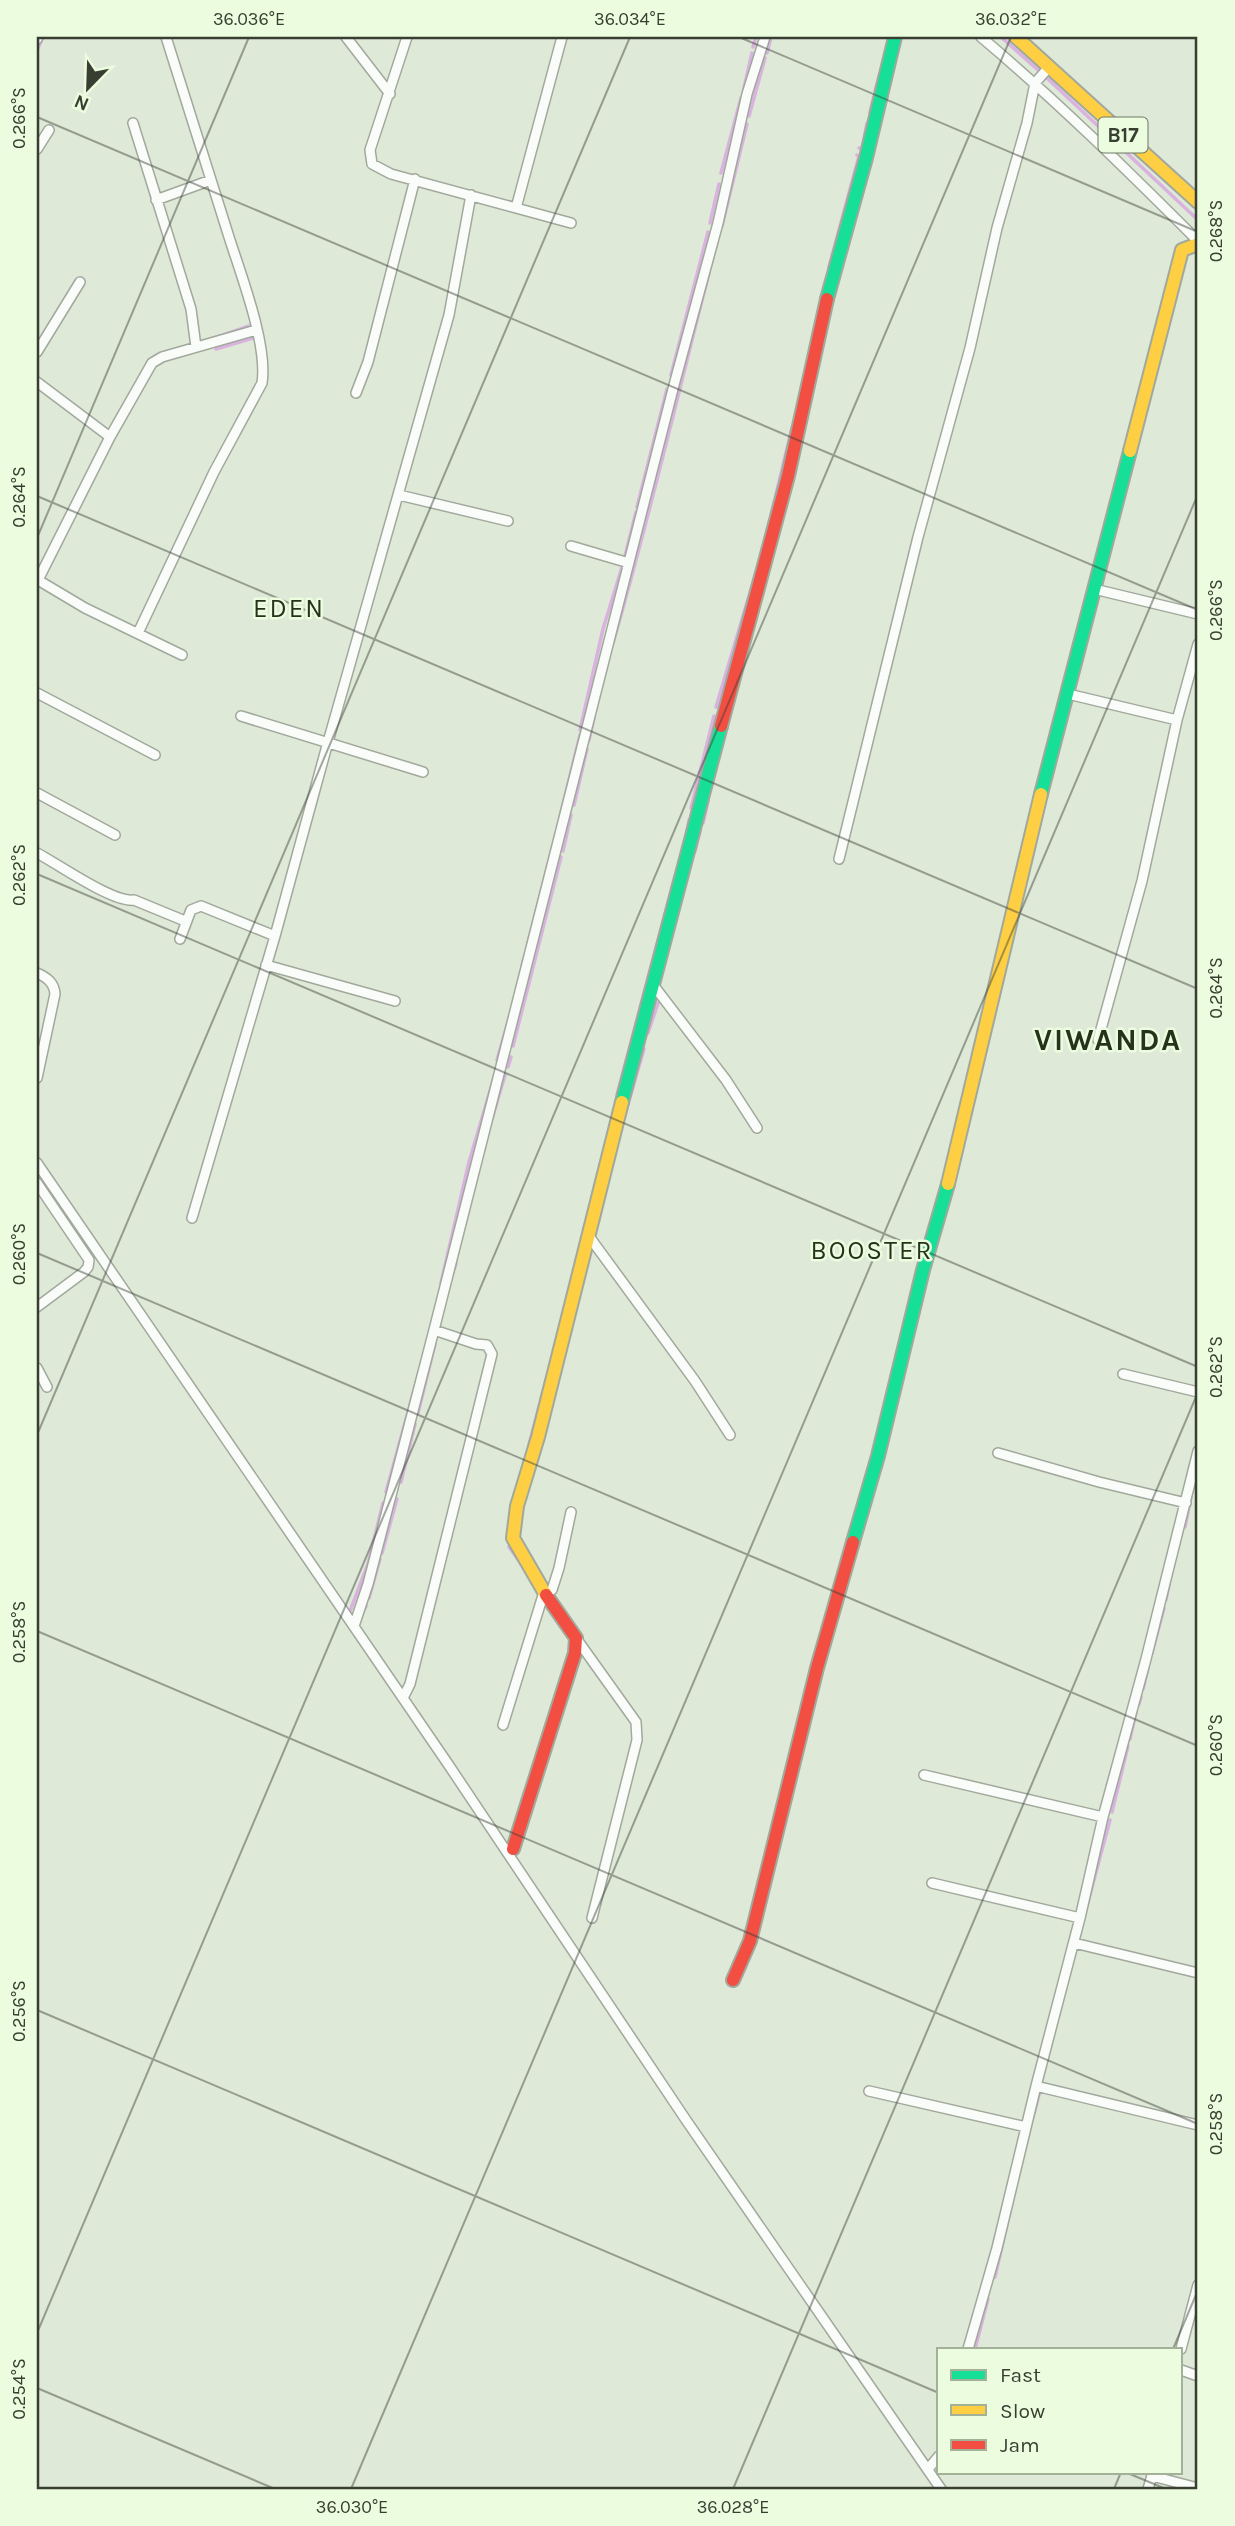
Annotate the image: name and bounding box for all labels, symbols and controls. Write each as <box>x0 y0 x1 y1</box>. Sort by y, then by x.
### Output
text: 36.036°E <box>213 8 285 30</box>
text: 36.034°E <box>594 8 666 30</box>
text: 36.032°E <box>975 8 1047 30</box>
north arrow <box>52 52 122 122</box>
text: 0.266°S <box>8 87 30 149</box>
text: N <box>71 90 92 116</box>
road number: B17 <box>1098 118 1148 152</box>
text: 0.268°S <box>1205 200 1227 262</box>
text: 0.264°S <box>8 466 30 528</box>
text: 0.266°S <box>1205 579 1227 641</box>
district label: EDEN <box>253 593 325 624</box>
text: 0.262°S <box>8 844 30 906</box>
text: 0.264°S <box>1205 957 1227 1019</box>
district label: VIWANDA <box>1034 1022 1182 1058</box>
text: 0.260°S <box>8 1223 30 1285</box>
district label: BOOSTER <box>811 1235 934 1266</box>
text: 0.262°S <box>1205 1336 1227 1398</box>
text: 0.258°S <box>8 1601 30 1663</box>
text: 0.260°S <box>1205 1714 1227 1776</box>
text: 0.256°S <box>8 1980 30 2042</box>
text: 0.258°S <box>1205 2093 1227 2155</box>
legend <box>937 2348 1182 2474</box>
text: 0.254°S <box>8 2358 30 2420</box>
text: Fast <box>1000 2363 1041 2387</box>
text: Slow <box>1000 2399 1045 2423</box>
text: Jam <box>1000 2433 1040 2457</box>
text: 36.030°E <box>316 2496 388 2518</box>
text: 36.028°E <box>697 2496 769 2518</box>

